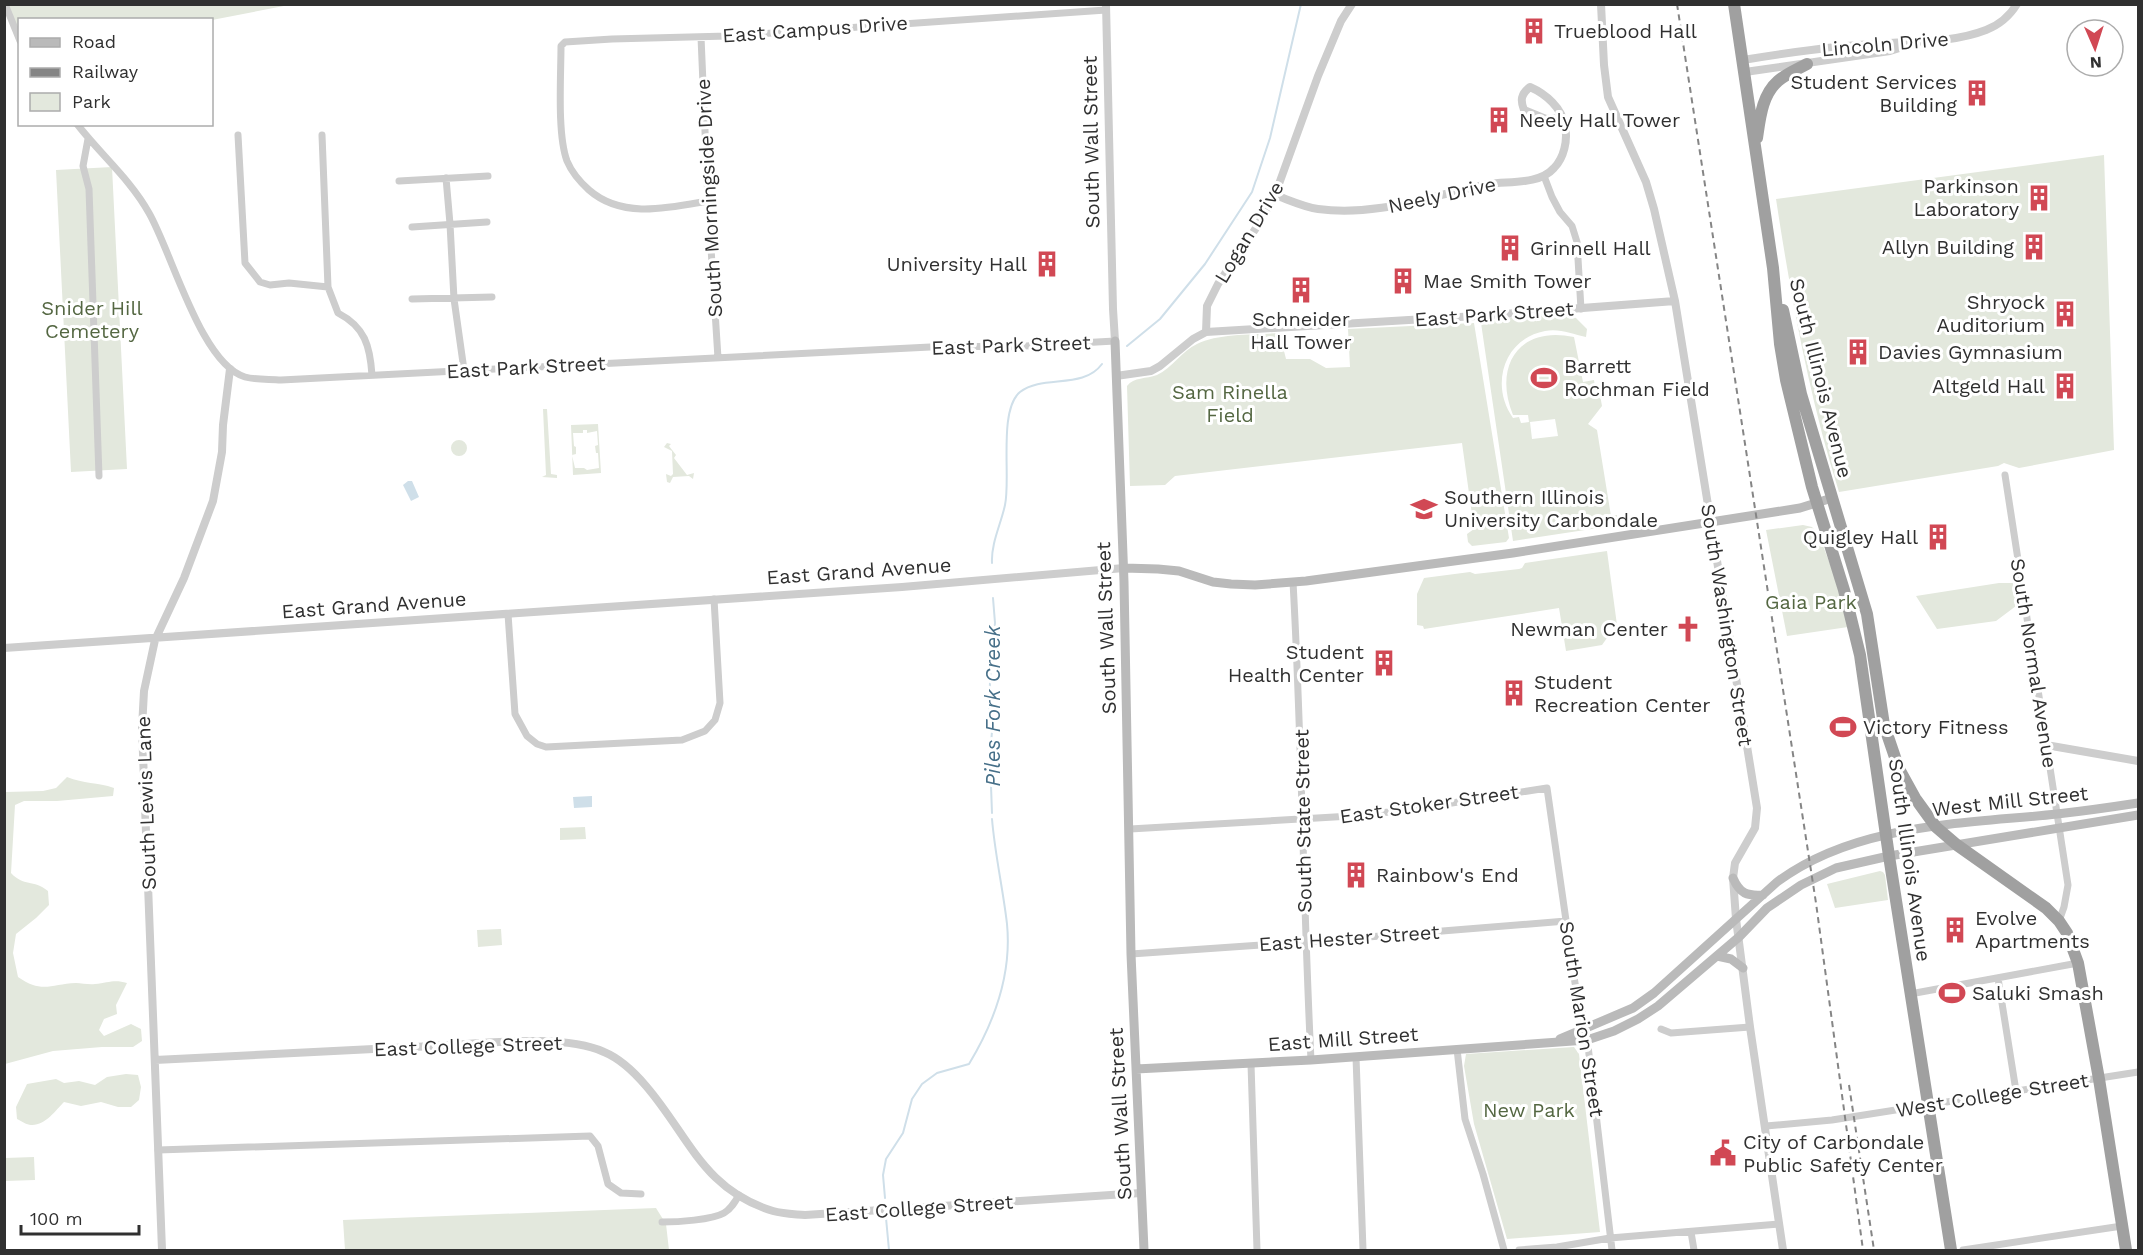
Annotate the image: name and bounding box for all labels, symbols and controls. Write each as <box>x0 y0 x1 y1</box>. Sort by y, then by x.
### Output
street label: East Campus Drive <box>721 11 909 47</box>
building icon: Trueblood Hall <box>1519 16 1549 46</box>
legend <box>18 18 213 126</box>
north arrow <box>2065 18 2125 78</box>
place label: Trueblood Hall <box>1554 19 1697 43</box>
street label: Lincoln Drive <box>1820 26 1950 62</box>
text: Road <box>72 31 116 52</box>
text: N <box>2089 53 2102 72</box>
street label: South Wall Street <box>1077 55 1105 228</box>
text: Railway <box>72 61 139 82</box>
place label: Student Services Building <box>1790 70 1957 117</box>
street label: South Morningside Drive <box>691 78 727 318</box>
building icon: Student Services Building <box>1962 78 1992 108</box>
text: Park <box>72 91 111 112</box>
building icon: Neely Hall Tower <box>1484 105 1514 135</box>
place label: Neely Hall Tower <box>1519 108 1680 132</box>
street label: Neely Drive <box>1386 172 1498 218</box>
place label: Parkinson Laboratory <box>1914 174 2020 221</box>
street label: Logan Drive <box>1209 177 1289 287</box>
building icon: Parkinson Laboratory <box>2024 183 2054 213</box>
building icon: Allyn Building <box>2019 232 2049 262</box>
building icon: Grinnell Hall <box>1495 233 1525 263</box>
place label: Allyn Building <box>1882 235 2014 259</box>
place label: Grinnell Hall <box>1530 236 1651 260</box>
building icon: University Hall <box>1032 249 1062 279</box>
place label: University Hall <box>887 252 1027 276</box>
building icon: Mae Smith Tower <box>1388 266 1418 296</box>
place label: Mae Smith Tower <box>1423 269 1591 293</box>
building icon: Schneider Hall Tower <box>1286 275 1316 305</box>
street label: South Illinois Avenue <box>1785 276 1857 480</box>
place label: Shryock Auditorium <box>1937 290 2045 337</box>
park label: Snider Hill Cemetery <box>41 296 143 343</box>
street label: East Park Street <box>1414 296 1575 332</box>
building icon: Shryock Auditorium <box>2050 299 2080 329</box>
place label: Schneider Hall Tower <box>1250 307 1352 354</box>
street label: East Park Street <box>931 330 1092 360</box>
building icon: Davies Gymnasium <box>1843 337 1873 367</box>
place label: Davies Gymnasium <box>1878 340 2063 364</box>
street label: East Park Street <box>446 351 607 383</box>
place label: Barrett Rochman Field <box>1564 354 1710 401</box>
sports icon: Barrett Rochman Field <box>1529 363 1559 393</box>
building icon: Altgeld Hall <box>2050 371 2080 401</box>
place label: Altgeld Hall <box>1932 374 2045 398</box>
park label: Sam Rinella Field <box>1172 380 1288 427</box>
place label: Southern Illinois University Carbondale <box>1444 485 1658 532</box>
school or university icon: Southern Illinois University Carbondale <box>1409 494 1439 524</box>
street label: South Washington Street <box>1696 502 1758 748</box>
building icon: Quigley Hall <box>1923 522 1953 552</box>
place label: Quigley Hall <box>1803 525 1918 549</box>
street label: South Wall Street <box>1091 541 1121 715</box>
street label: East Grand Avenue <box>766 553 952 589</box>
street label: South Normal Avenue <box>2006 556 2062 770</box>
street label: East Grand Avenue <box>281 587 467 623</box>
park label: Gaia Park <box>1765 590 1857 614</box>
church icon: Newman Center <box>1673 614 1703 644</box>
place label: Newman Center <box>1510 617 1668 641</box>
water label: Piles Fork Creek <box>980 625 1005 787</box>
place label: Student Health Center <box>1228 640 1365 687</box>
building icon: Student Health Center <box>1369 648 1399 678</box>
place label: Student Recreation Center <box>1534 670 1710 717</box>
building icon: Student Recreation Center <box>1499 678 1529 708</box>
sports icon: Victory Fitness <box>1828 712 1858 742</box>
street label: South Lewis Lane <box>131 715 161 891</box>
place label: Victory Fitness <box>1863 715 2009 739</box>
street label: South State Street <box>1289 728 1317 913</box>
street label: South Illinois Avenue <box>1884 757 1936 963</box>
street label: East Stoker Street <box>1338 779 1521 828</box>
street label: West Mill Street <box>1931 781 2090 821</box>
building icon: Rainbow's End <box>1341 860 1371 890</box>
place label: Rainbow's End <box>1376 863 1519 887</box>
place label: Evolve Apartments <box>1975 906 2090 953</box>
building icon: Evolve Apartments <box>1940 915 1970 945</box>
street label: South Marion Street <box>1555 919 1609 1119</box>
street label: East Hester Street <box>1258 920 1441 956</box>
sports icon: Saluki Smash <box>1937 978 1967 1008</box>
place label: Saluki Smash <box>1972 981 2104 1005</box>
street label: East Mill Street <box>1267 1022 1420 1056</box>
street label: South Wall Street <box>1103 1027 1136 1201</box>
street label: East College Street <box>373 1031 563 1061</box>
street label: West College Street <box>1894 1068 2091 1122</box>
park label: New Park <box>1483 1098 1575 1122</box>
place label: City of Carbondale Public Safety Center <box>1743 1130 1943 1177</box>
public building icon: City of Carbondale Public Safety Center <box>1708 1138 1738 1168</box>
street label: East College Street <box>824 1189 1014 1227</box>
scale bar <box>21 1198 140 1236</box>
text: 100 m <box>30 1208 83 1229</box>

